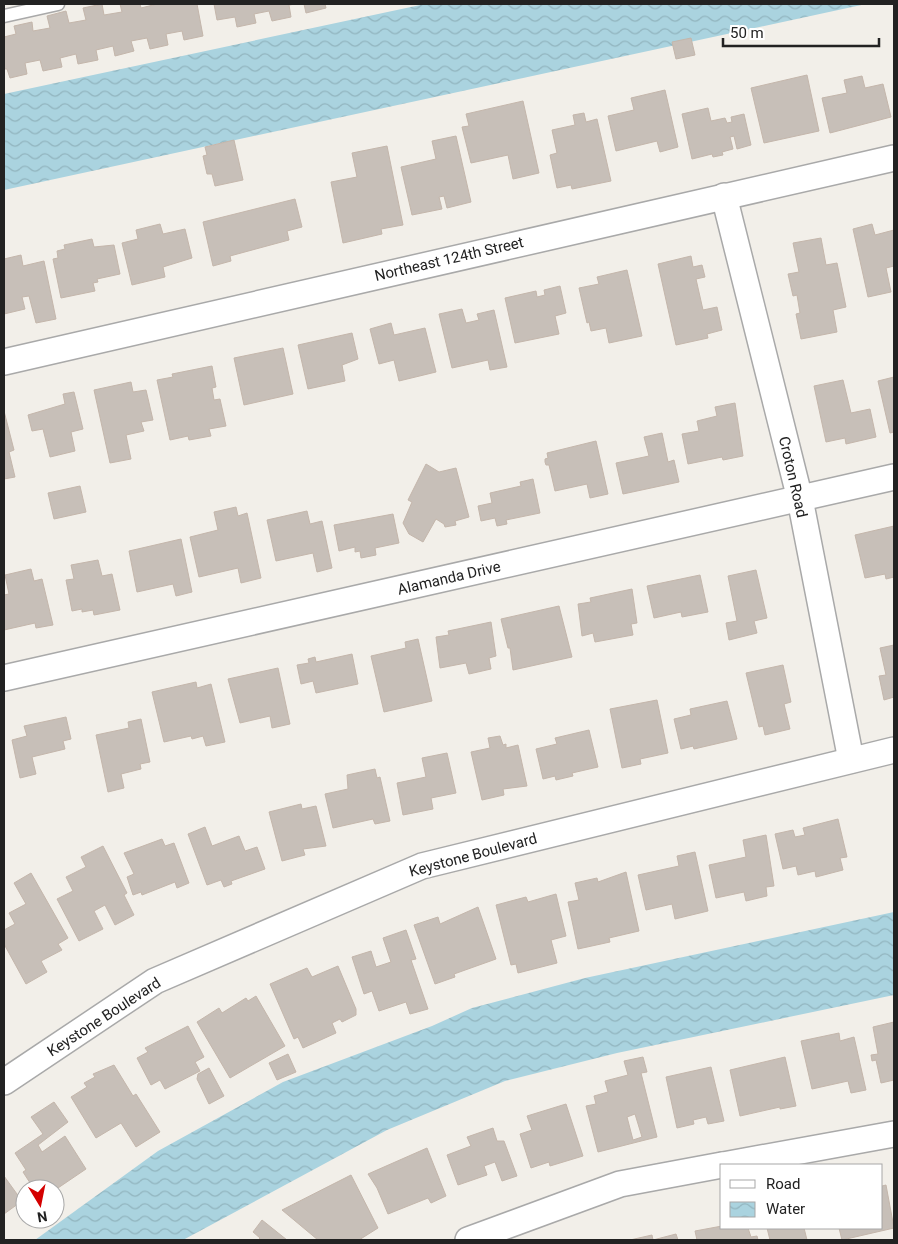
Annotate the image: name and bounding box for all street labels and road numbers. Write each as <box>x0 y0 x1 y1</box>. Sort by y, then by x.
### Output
street label: Northeast 124th Street <box>373 233 525 285</box>
street label: Croton Road <box>775 435 811 519</box>
street label: Alamanda Drive <box>396 557 502 599</box>
street label: Keystone Boulevard <box>407 829 539 881</box>
street label: Keystone Boulevard <box>44 974 164 1060</box>

